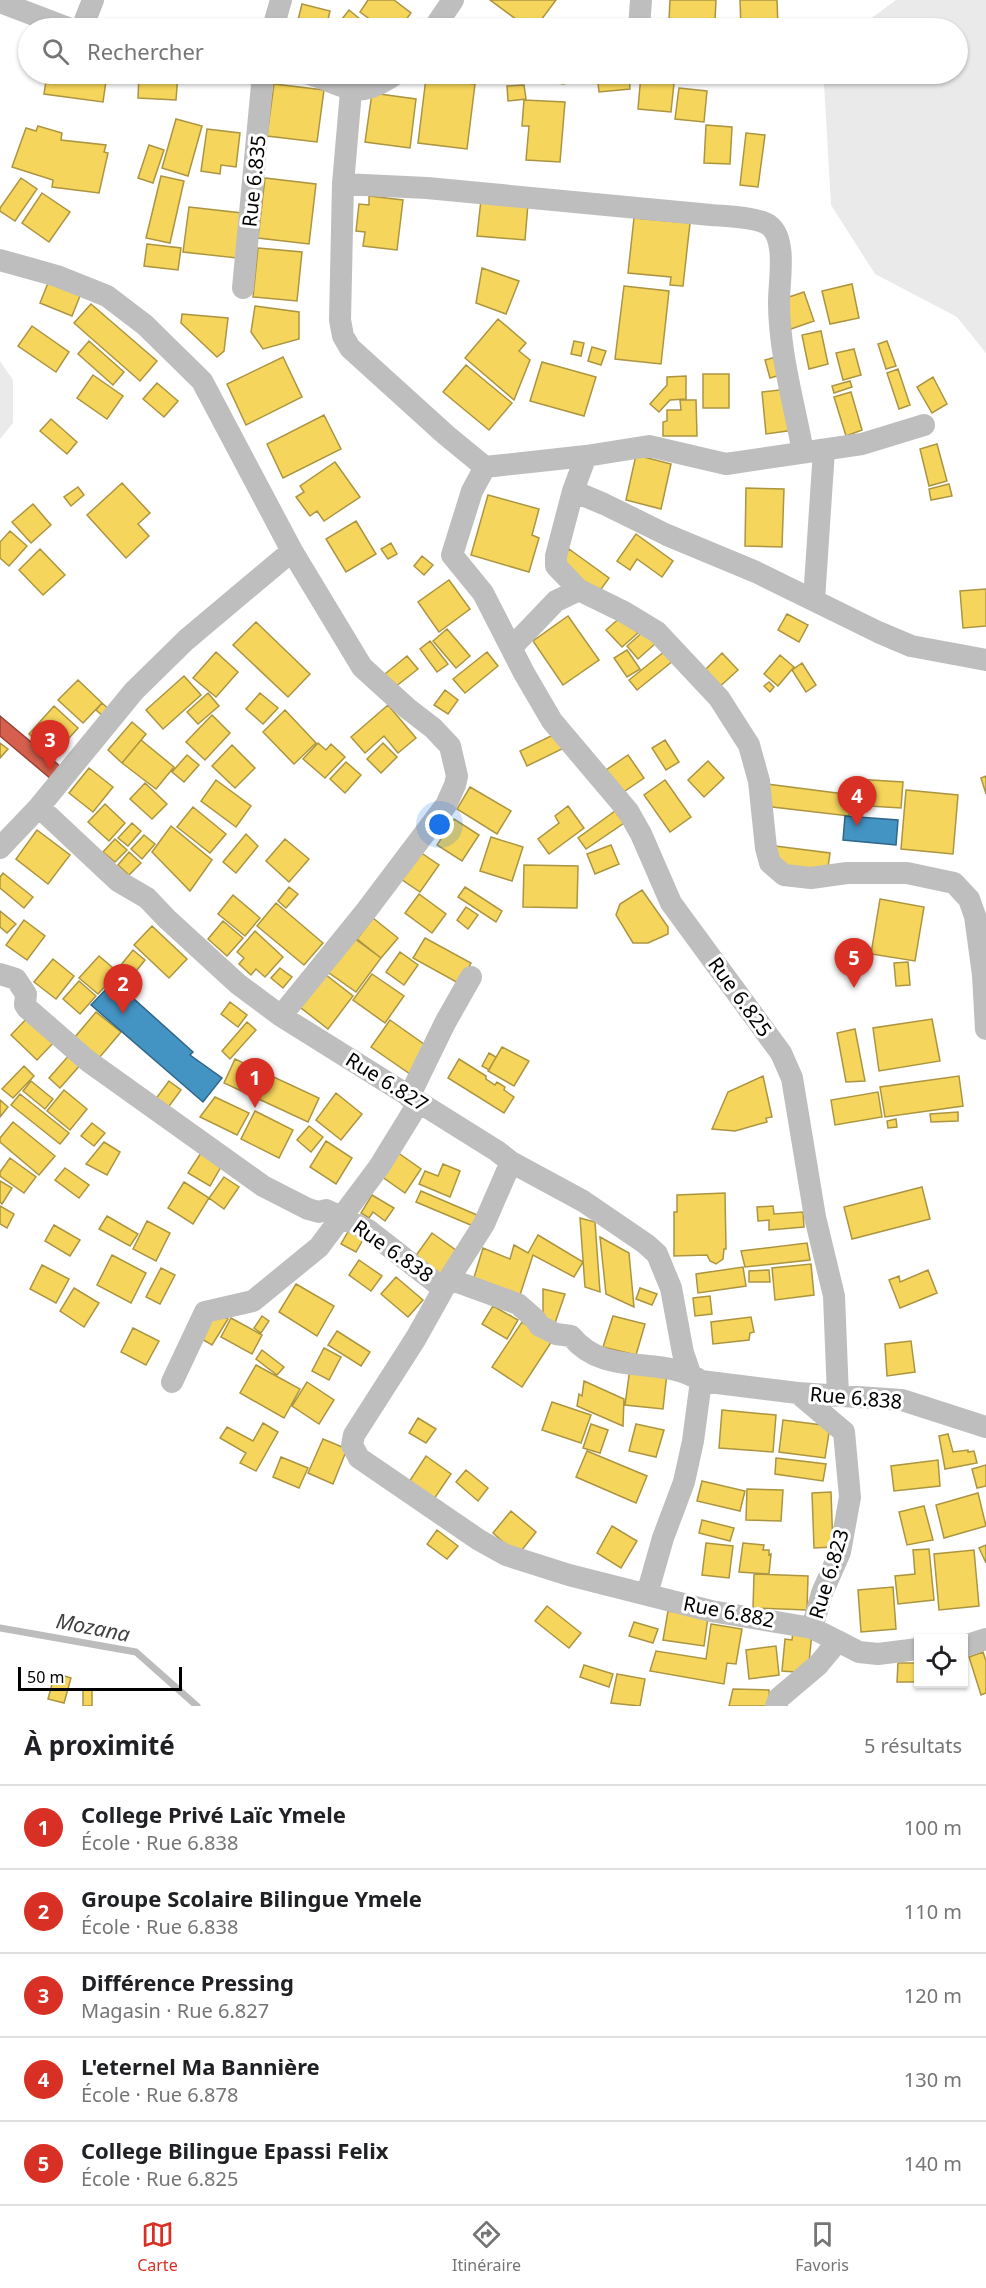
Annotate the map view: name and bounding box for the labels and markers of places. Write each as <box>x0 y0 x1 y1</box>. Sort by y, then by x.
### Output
pin: 3 <box>31 720 70 770</box>
pin: 4 <box>838 776 876 826</box>
pin: 5 <box>834 938 874 988</box>
pin: 2 <box>104 964 142 1014</box>
pin: 1 <box>236 1058 274 1108</box>

